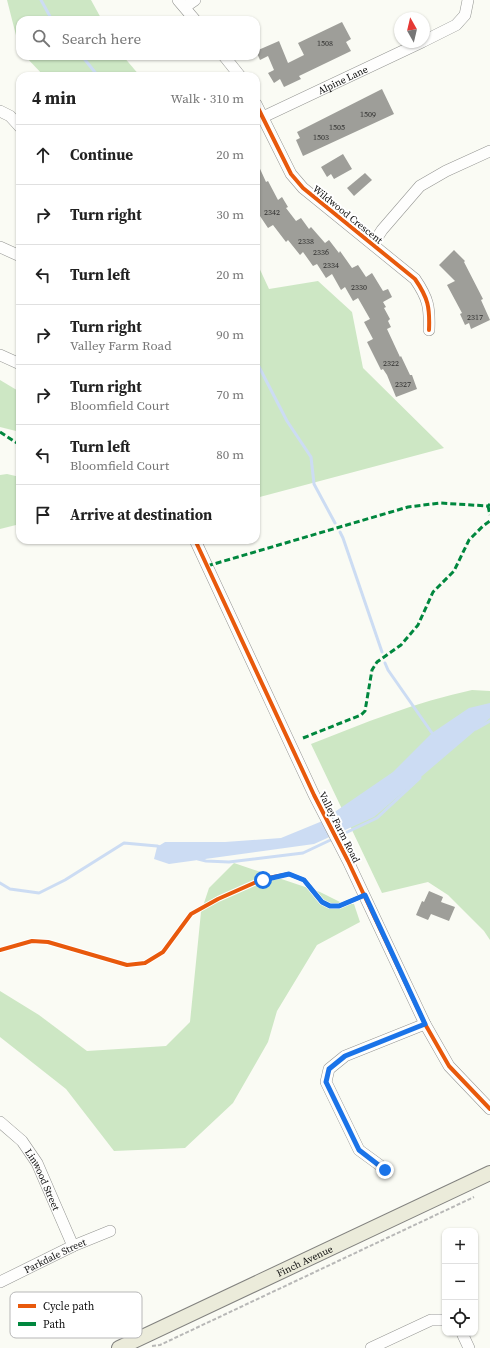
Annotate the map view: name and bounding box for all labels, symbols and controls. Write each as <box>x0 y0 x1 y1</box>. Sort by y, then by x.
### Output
north arrow <box>394 12 430 48</box>
search box <box>16 16 260 60</box>
icon: search <box>30 27 52 49</box>
text: Search here <box>62 28 141 49</box>
house number: 1508 <box>317 38 333 49</box>
street label: Alpine Lane <box>316 63 370 97</box>
text: 4 min <box>32 86 76 110</box>
text: Walk · 310 m <box>171 90 244 107</box>
house number: 1509 <box>360 109 376 120</box>
house number: 1505 <box>329 122 345 133</box>
house number: 1503 <box>313 132 329 143</box>
icon: ahead <box>32 144 54 166</box>
text: Continue <box>70 144 133 165</box>
text: 20 m <box>216 146 244 163</box>
street label: Wildwood Crescent <box>310 182 386 247</box>
icon: right <box>32 204 54 226</box>
text: Turn right <box>70 204 142 225</box>
text: 30 m <box>216 206 244 223</box>
house number: 2342 <box>264 207 280 218</box>
house number: 2338 <box>298 236 314 247</box>
house number: 2336 <box>313 247 329 258</box>
house number: 2334 <box>323 260 339 271</box>
icon: left <box>32 264 54 286</box>
text: Turn left <box>70 264 130 285</box>
text: 20 m <box>216 266 244 283</box>
house number: 2330 <box>351 282 367 293</box>
house number: 2317 <box>467 312 483 323</box>
text: Turn right <box>70 316 142 337</box>
icon: right <box>32 324 54 346</box>
text: 90 m <box>216 326 244 343</box>
text: Valley Farm Road <box>70 337 172 354</box>
house number: 2322 <box>383 358 399 369</box>
text: Turn right <box>70 376 142 397</box>
house number: 2327 <box>395 379 411 390</box>
icon: right <box>32 384 54 406</box>
text: 70 m <box>216 386 244 403</box>
text: Bloomfield Court <box>70 397 169 414</box>
text: Turn left <box>70 436 130 457</box>
icon: left <box>32 444 54 466</box>
text: 80 m <box>216 446 244 463</box>
text: Bloomfield Court <box>70 457 169 474</box>
icon: arrive <box>32 504 54 526</box>
text: Arrive at destination <box>70 504 212 525</box>
street label: Valley Farm Road <box>316 789 363 865</box>
route start <box>254 871 272 889</box>
street label: Linwood Street <box>22 1146 63 1213</box>
route end <box>376 1161 394 1179</box>
map controls <box>442 1228 478 1336</box>
button: + <box>442 1228 478 1264</box>
street label: Parkdale Street <box>22 1235 89 1276</box>
street label: Finch Avenue <box>274 1242 335 1280</box>
button: − <box>442 1264 478 1300</box>
legend <box>10 1292 142 1338</box>
text: Cycle path <box>43 1299 95 1314</box>
button: locate <box>442 1300 478 1336</box>
text: Path <box>43 1317 66 1332</box>

